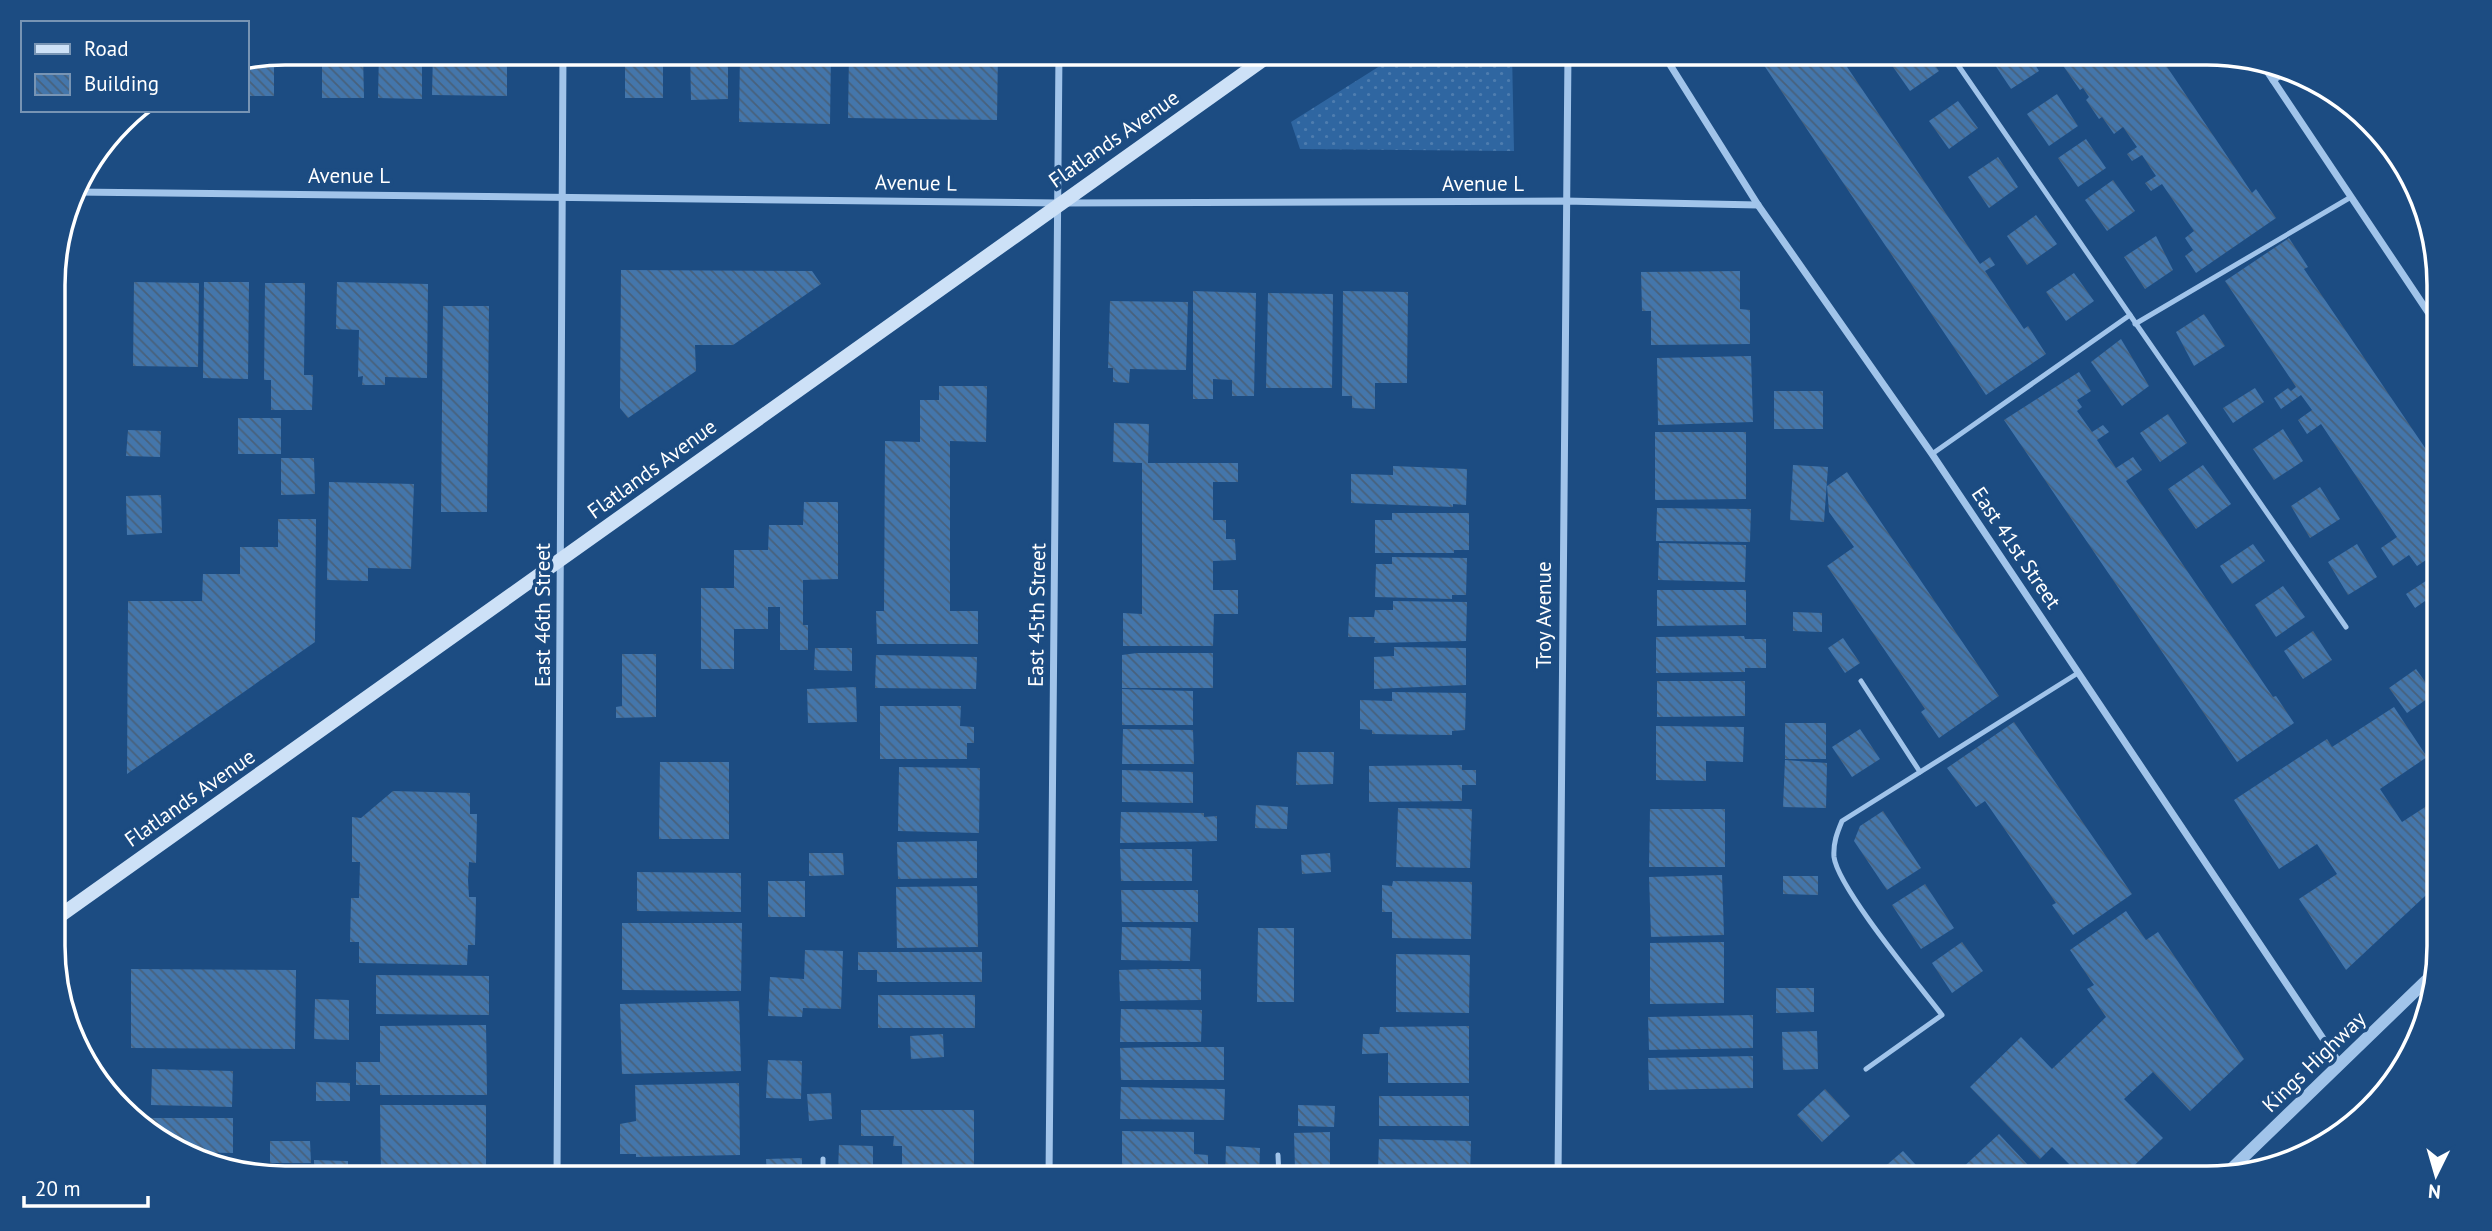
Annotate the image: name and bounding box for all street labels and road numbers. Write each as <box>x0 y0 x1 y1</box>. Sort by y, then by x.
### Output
street label: Flatlands Avenue <box>1043 84 1184 194</box>
street label: Avenue L <box>308 162 390 189</box>
street label: Avenue L <box>875 168 957 197</box>
street label: Avenue L <box>1442 170 1524 197</box>
street label: Flatlands Avenue <box>582 413 722 525</box>
street label: East 41st Street <box>1966 482 2067 614</box>
street label: East 46th Street <box>529 543 556 687</box>
street label: East 45th Street <box>1022 543 1051 687</box>
street label: Troy Avenue <box>1530 561 1557 669</box>
street label: Flatlands Avenue <box>119 743 260 853</box>
street label: Kings Highway <box>2256 1005 2371 1118</box>

